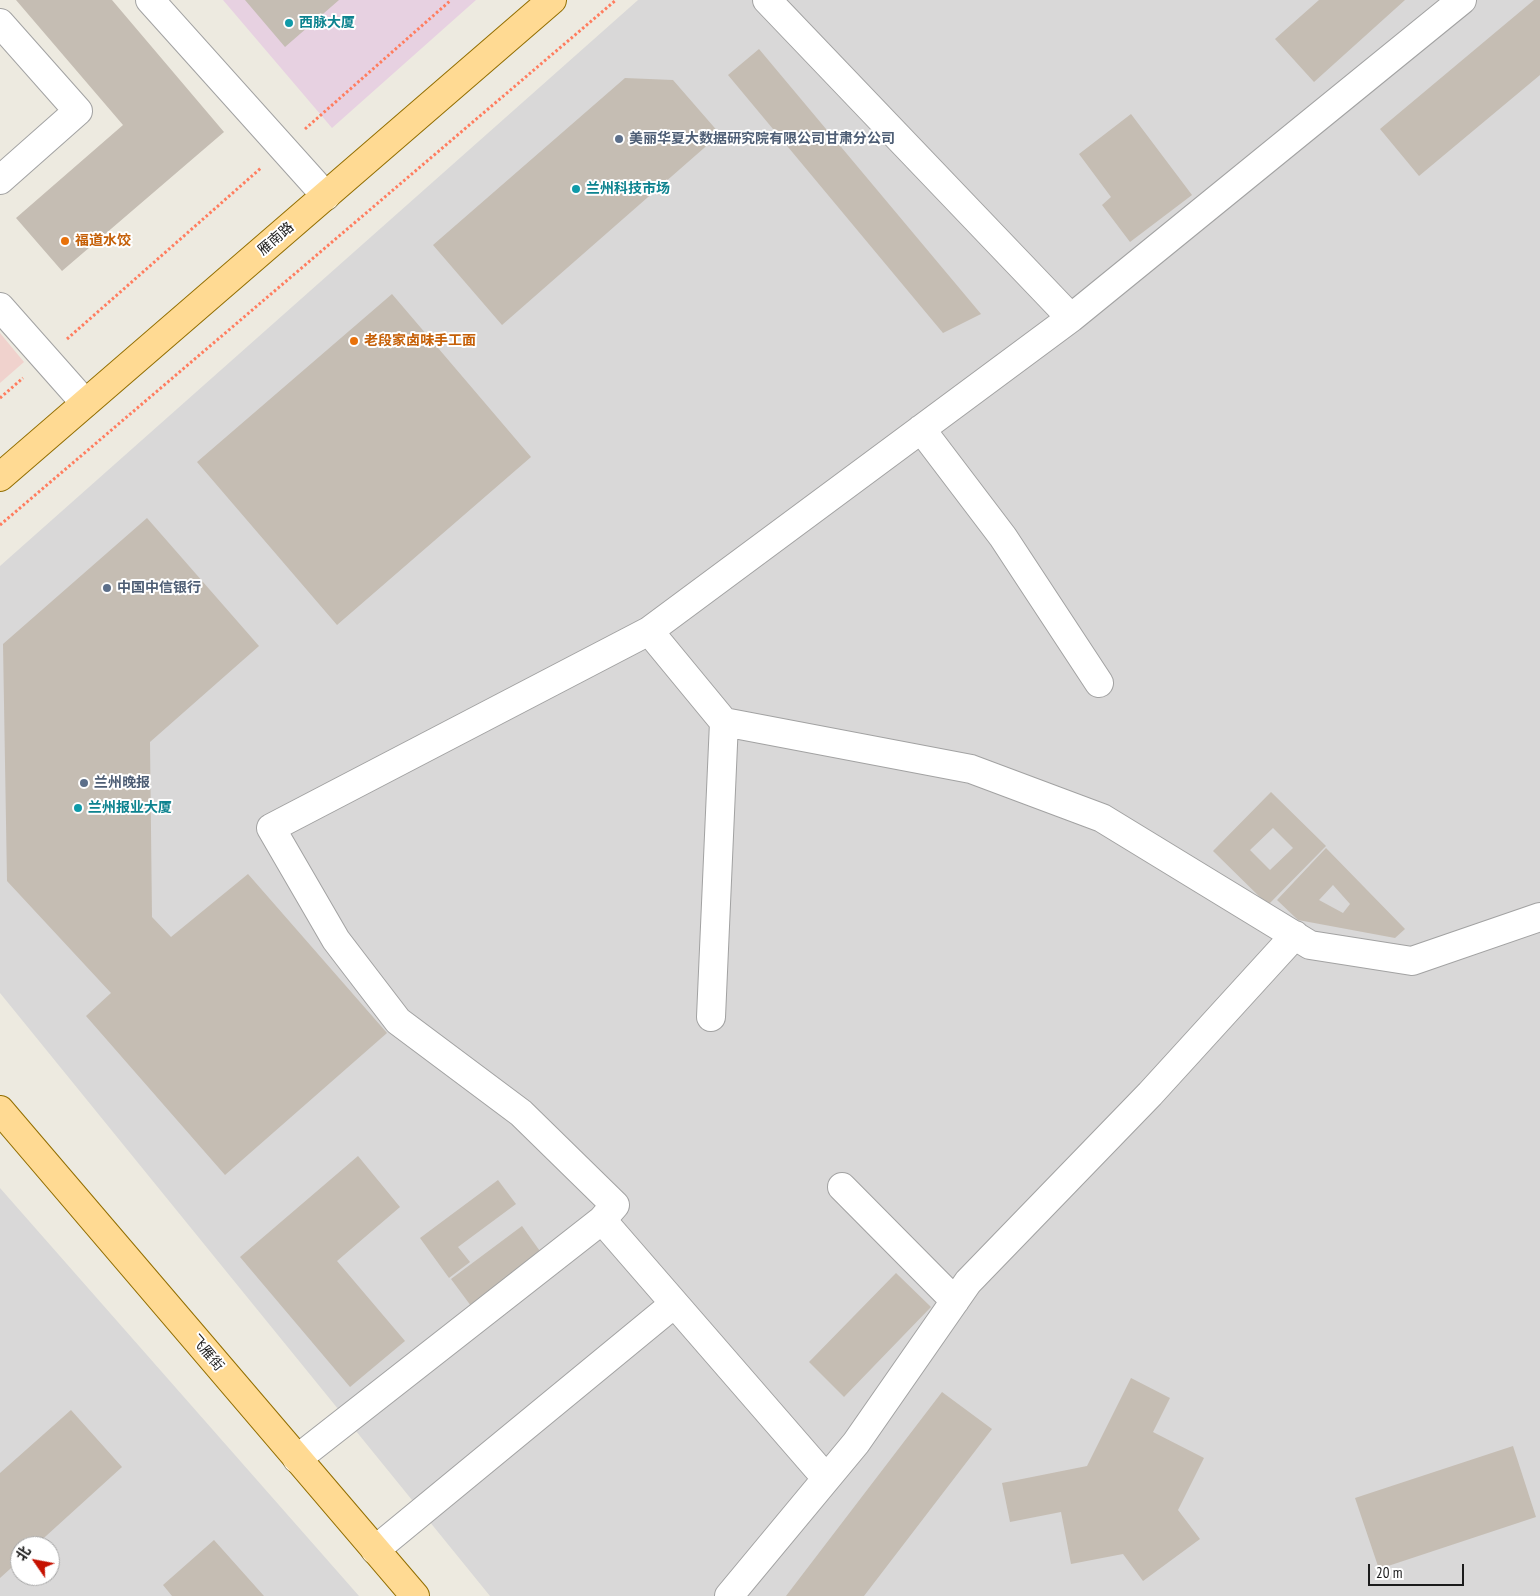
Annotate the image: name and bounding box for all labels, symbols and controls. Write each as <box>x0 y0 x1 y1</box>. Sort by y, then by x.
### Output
place label: 西脉大厦 <box>299 15 355 31</box>
marker: 西脉大厦 <box>283 17 295 29</box>
place label: 美丽华夏大数据研究院有限公司甘肃分公司 <box>629 131 895 147</box>
marker: 美丽华夏大数据研究院有限公司甘肃分公司 <box>613 133 625 145</box>
place label: 兰州科技市场 <box>586 181 670 197</box>
marker: 兰州科技市场 <box>570 183 582 195</box>
street label: 雁南路 <box>255 219 297 259</box>
place label: 福道水饺 <box>75 233 131 249</box>
marker: 福道水饺 <box>59 235 71 247</box>
place label: 老段家卤味手工面 <box>364 333 476 349</box>
marker: 老段家卤味手工面 <box>348 335 360 347</box>
place label: 中国中信银行 <box>117 580 201 596</box>
marker: 中国中信银行 <box>101 582 113 594</box>
place label: 兰州晚报 <box>94 775 150 791</box>
marker: 兰州晚报 <box>78 777 90 789</box>
place label: 兰州报业大厦 <box>88 800 172 816</box>
marker: 兰州报业大厦 <box>72 802 84 814</box>
street label: 飞雁街 <box>187 1332 227 1374</box>
north arrow <box>10 1536 60 1586</box>
text: 北 <box>12 1543 35 1564</box>
scale bar <box>1370 1554 1466 1586</box>
text: 20 m <box>1376 1563 1402 1582</box>

